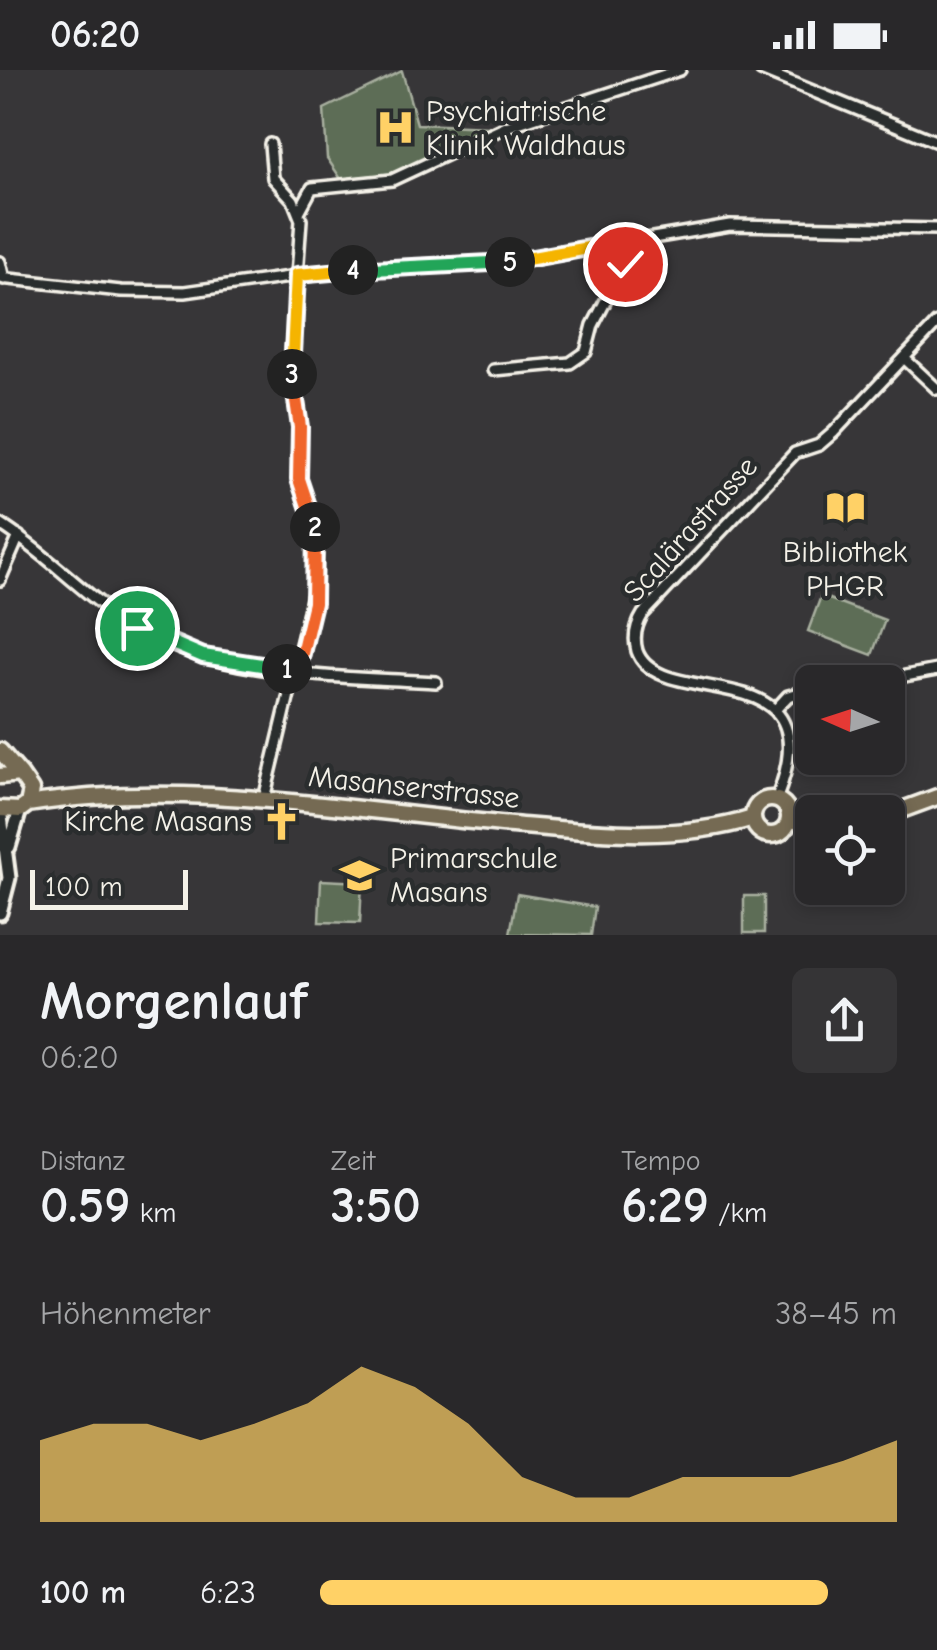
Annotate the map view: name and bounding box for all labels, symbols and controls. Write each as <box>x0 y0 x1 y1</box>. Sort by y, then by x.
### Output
text: 06:20 <box>50 13 140 57</box>
place label: Psychiatrische Klinik Waldhaus <box>426 94 625 163</box>
hospital icon: Psychiatrische Klinik Waldhaus <box>375 107 417 149</box>
pin <box>583 222 668 307</box>
pin: 5 <box>485 237 535 287</box>
icon: check <box>598 237 653 292</box>
pin: 4 <box>328 245 378 295</box>
text: 5 <box>503 246 517 278</box>
text: 4 <box>346 254 360 286</box>
pin: 3 <box>267 349 317 399</box>
text: 3 <box>285 358 299 390</box>
street label: Scalärastrasse <box>616 450 765 609</box>
library icon: Bibliothek PHGR <box>824 487 866 529</box>
pin: 2 <box>290 502 340 552</box>
text: 2 <box>308 511 322 543</box>
place label: Bibliothek PHGR <box>783 535 908 604</box>
pin <box>95 586 180 671</box>
icon: arrive <box>110 601 165 656</box>
pin: 1 <box>262 644 312 694</box>
text: 1 <box>281 653 293 685</box>
north arrow <box>795 665 905 775</box>
map controls <box>795 665 905 905</box>
street label: Masanserstrasse <box>307 759 521 816</box>
button: locate <box>795 795 905 905</box>
church icon: Kirche Masans <box>261 800 303 842</box>
place label: Kirche Masans <box>64 804 252 839</box>
place label: Primarschule Masans <box>390 841 558 910</box>
school or university icon: Primarschule Masans <box>339 854 381 896</box>
scale bar <box>30 865 188 910</box>
text: 100 m <box>45 871 123 903</box>
button: share <box>792 968 897 1073</box>
text: Morgenlauf <box>40 969 307 1033</box>
text: 06:20 <box>40 1039 119 1076</box>
text: Distanz <box>40 1145 125 1177</box>
text: Zeit <box>331 1145 375 1177</box>
text: Tempo <box>621 1145 701 1177</box>
text: 0.59 <box>40 1177 130 1235</box>
text: 3:50 <box>331 1177 421 1235</box>
text: 6:29 <box>621 1177 709 1235</box>
text: km <box>130 1197 176 1229</box>
text: /km <box>709 1197 767 1229</box>
text: Höhenmeter <box>40 1295 210 1332</box>
text: 38–45 m <box>775 1295 897 1332</box>
text: 100 m <box>40 1574 126 1611</box>
text: 6:23 <box>200 1574 256 1611</box>

